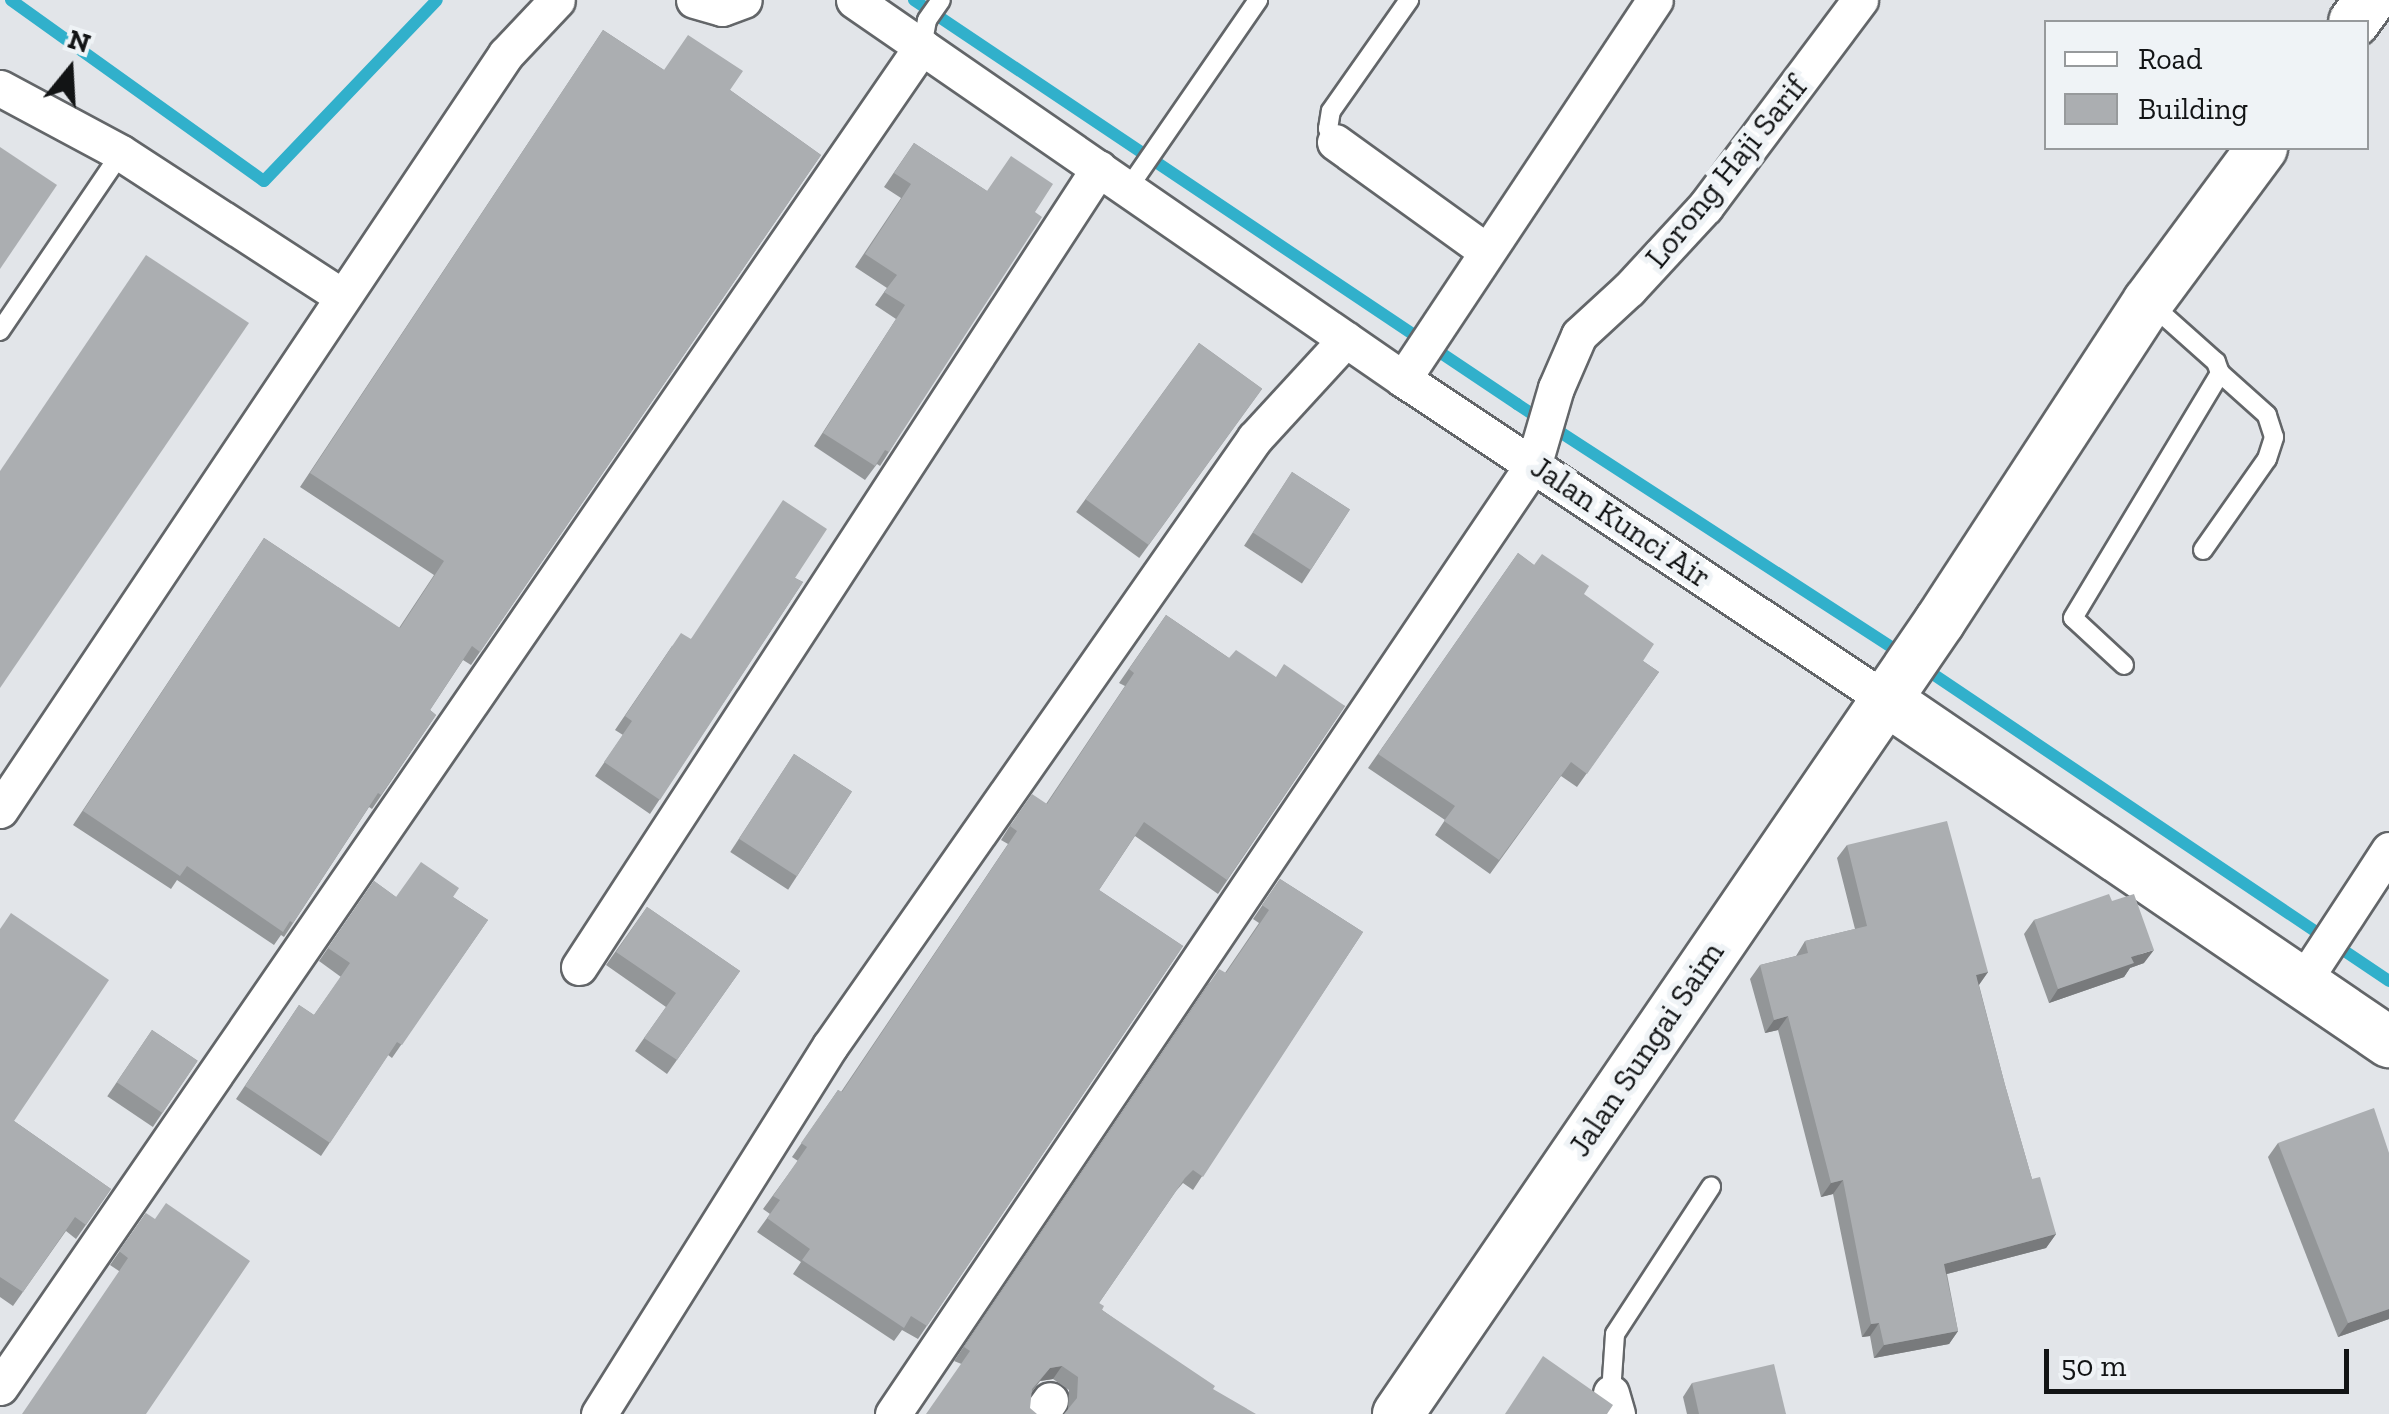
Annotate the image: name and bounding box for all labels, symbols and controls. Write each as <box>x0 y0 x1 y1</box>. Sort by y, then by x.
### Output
north arrow <box>20 20 120 120</box>
legend <box>2044 20 2369 150</box>
text: N <box>64 22 95 60</box>
text: Road <box>2138 41 2203 77</box>
street label: Lorong Haji Sarif <box>1637 68 1815 276</box>
text: Building <box>2138 91 2248 127</box>
street label: Jalan Kunci Air <box>1523 448 1719 596</box>
street label: Jalan Sungai Saim <box>1560 934 1732 1164</box>
scale bar <box>2049 1329 2354 1391</box>
text: 50 m <box>2061 1348 2126 1384</box>

